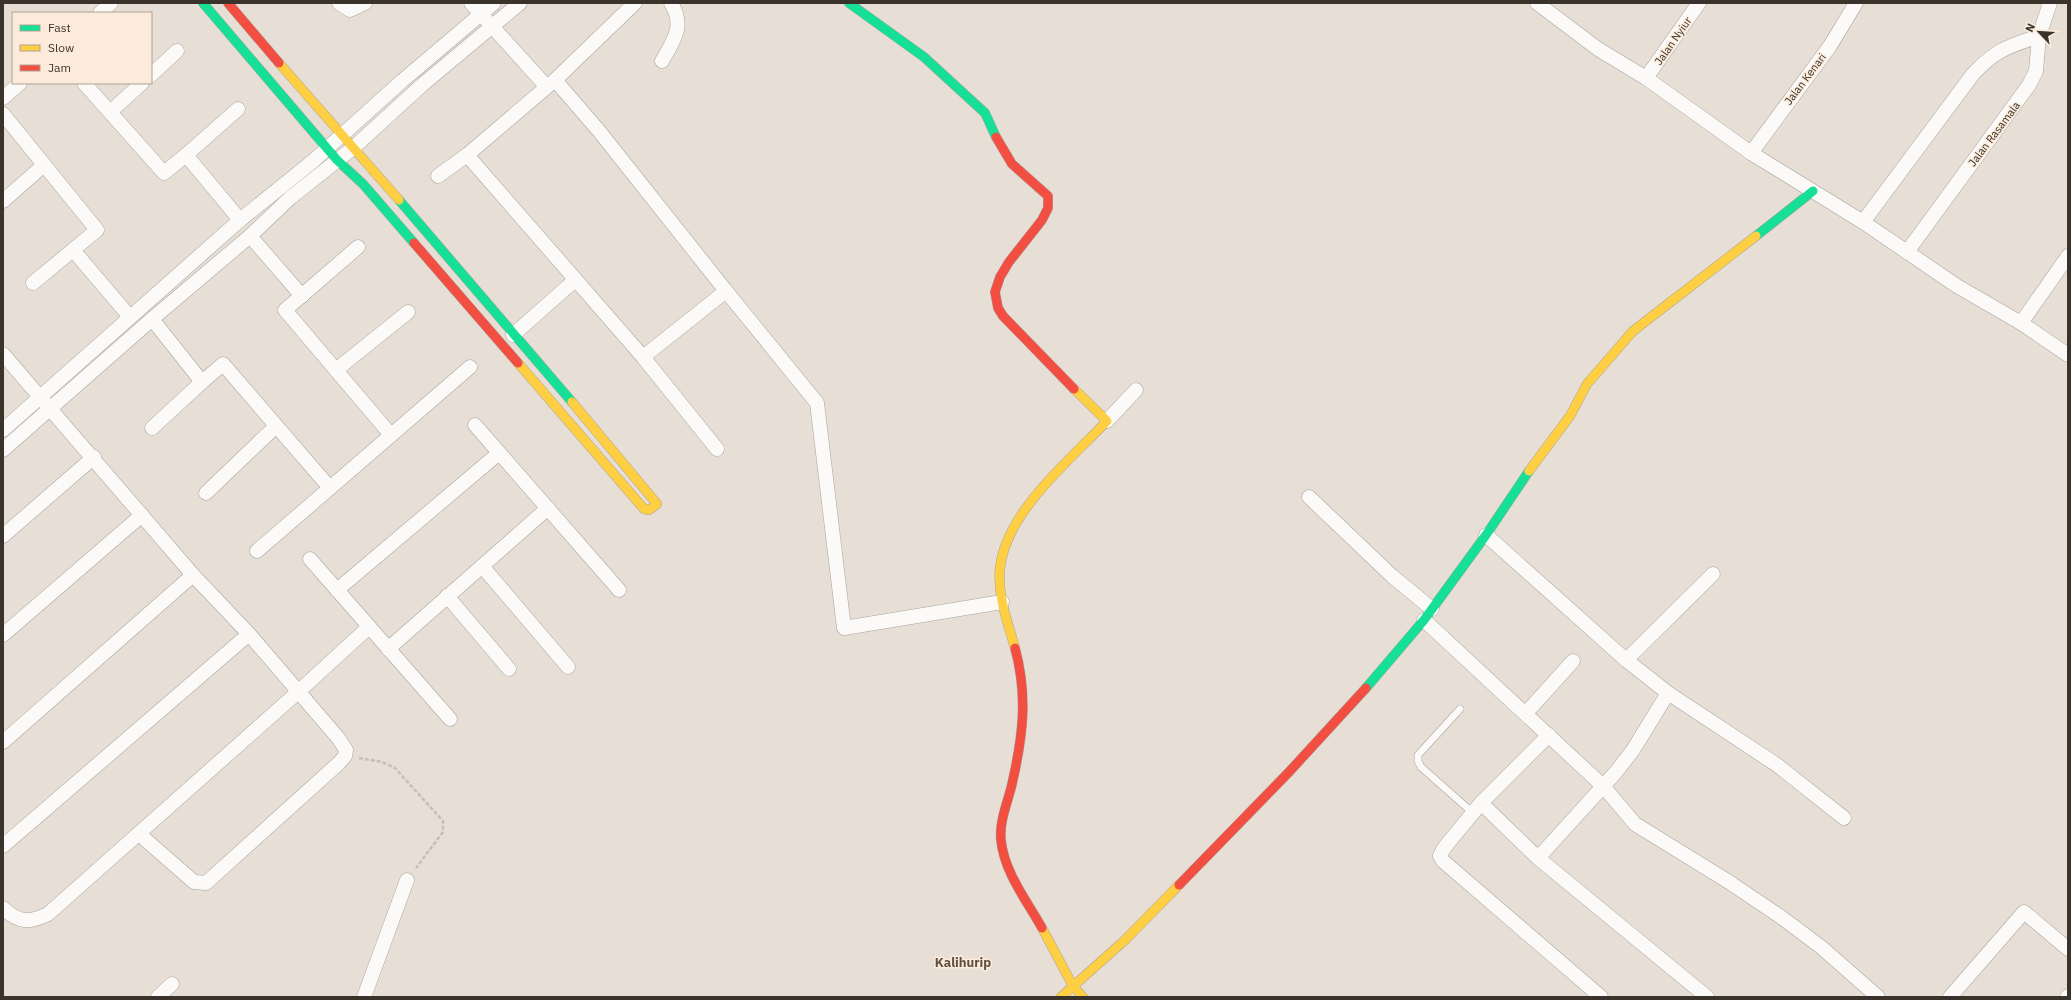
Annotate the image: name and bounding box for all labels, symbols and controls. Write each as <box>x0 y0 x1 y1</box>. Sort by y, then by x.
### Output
legend <box>12 12 152 84</box>
north arrow <box>2019 12 2059 52</box>
street label: Jalan Nyiur <box>1651 14 1695 68</box>
text: Fast <box>48 20 71 35</box>
text: N <box>2022 21 2038 34</box>
text: Slow <box>48 40 74 55</box>
street label: Jalan Kenari <box>1781 50 1829 108</box>
text: Jam <box>48 60 71 75</box>
street label: Jalan Rasamala <box>1965 99 2023 169</box>
district label: Kalihurip <box>935 954 991 971</box>

